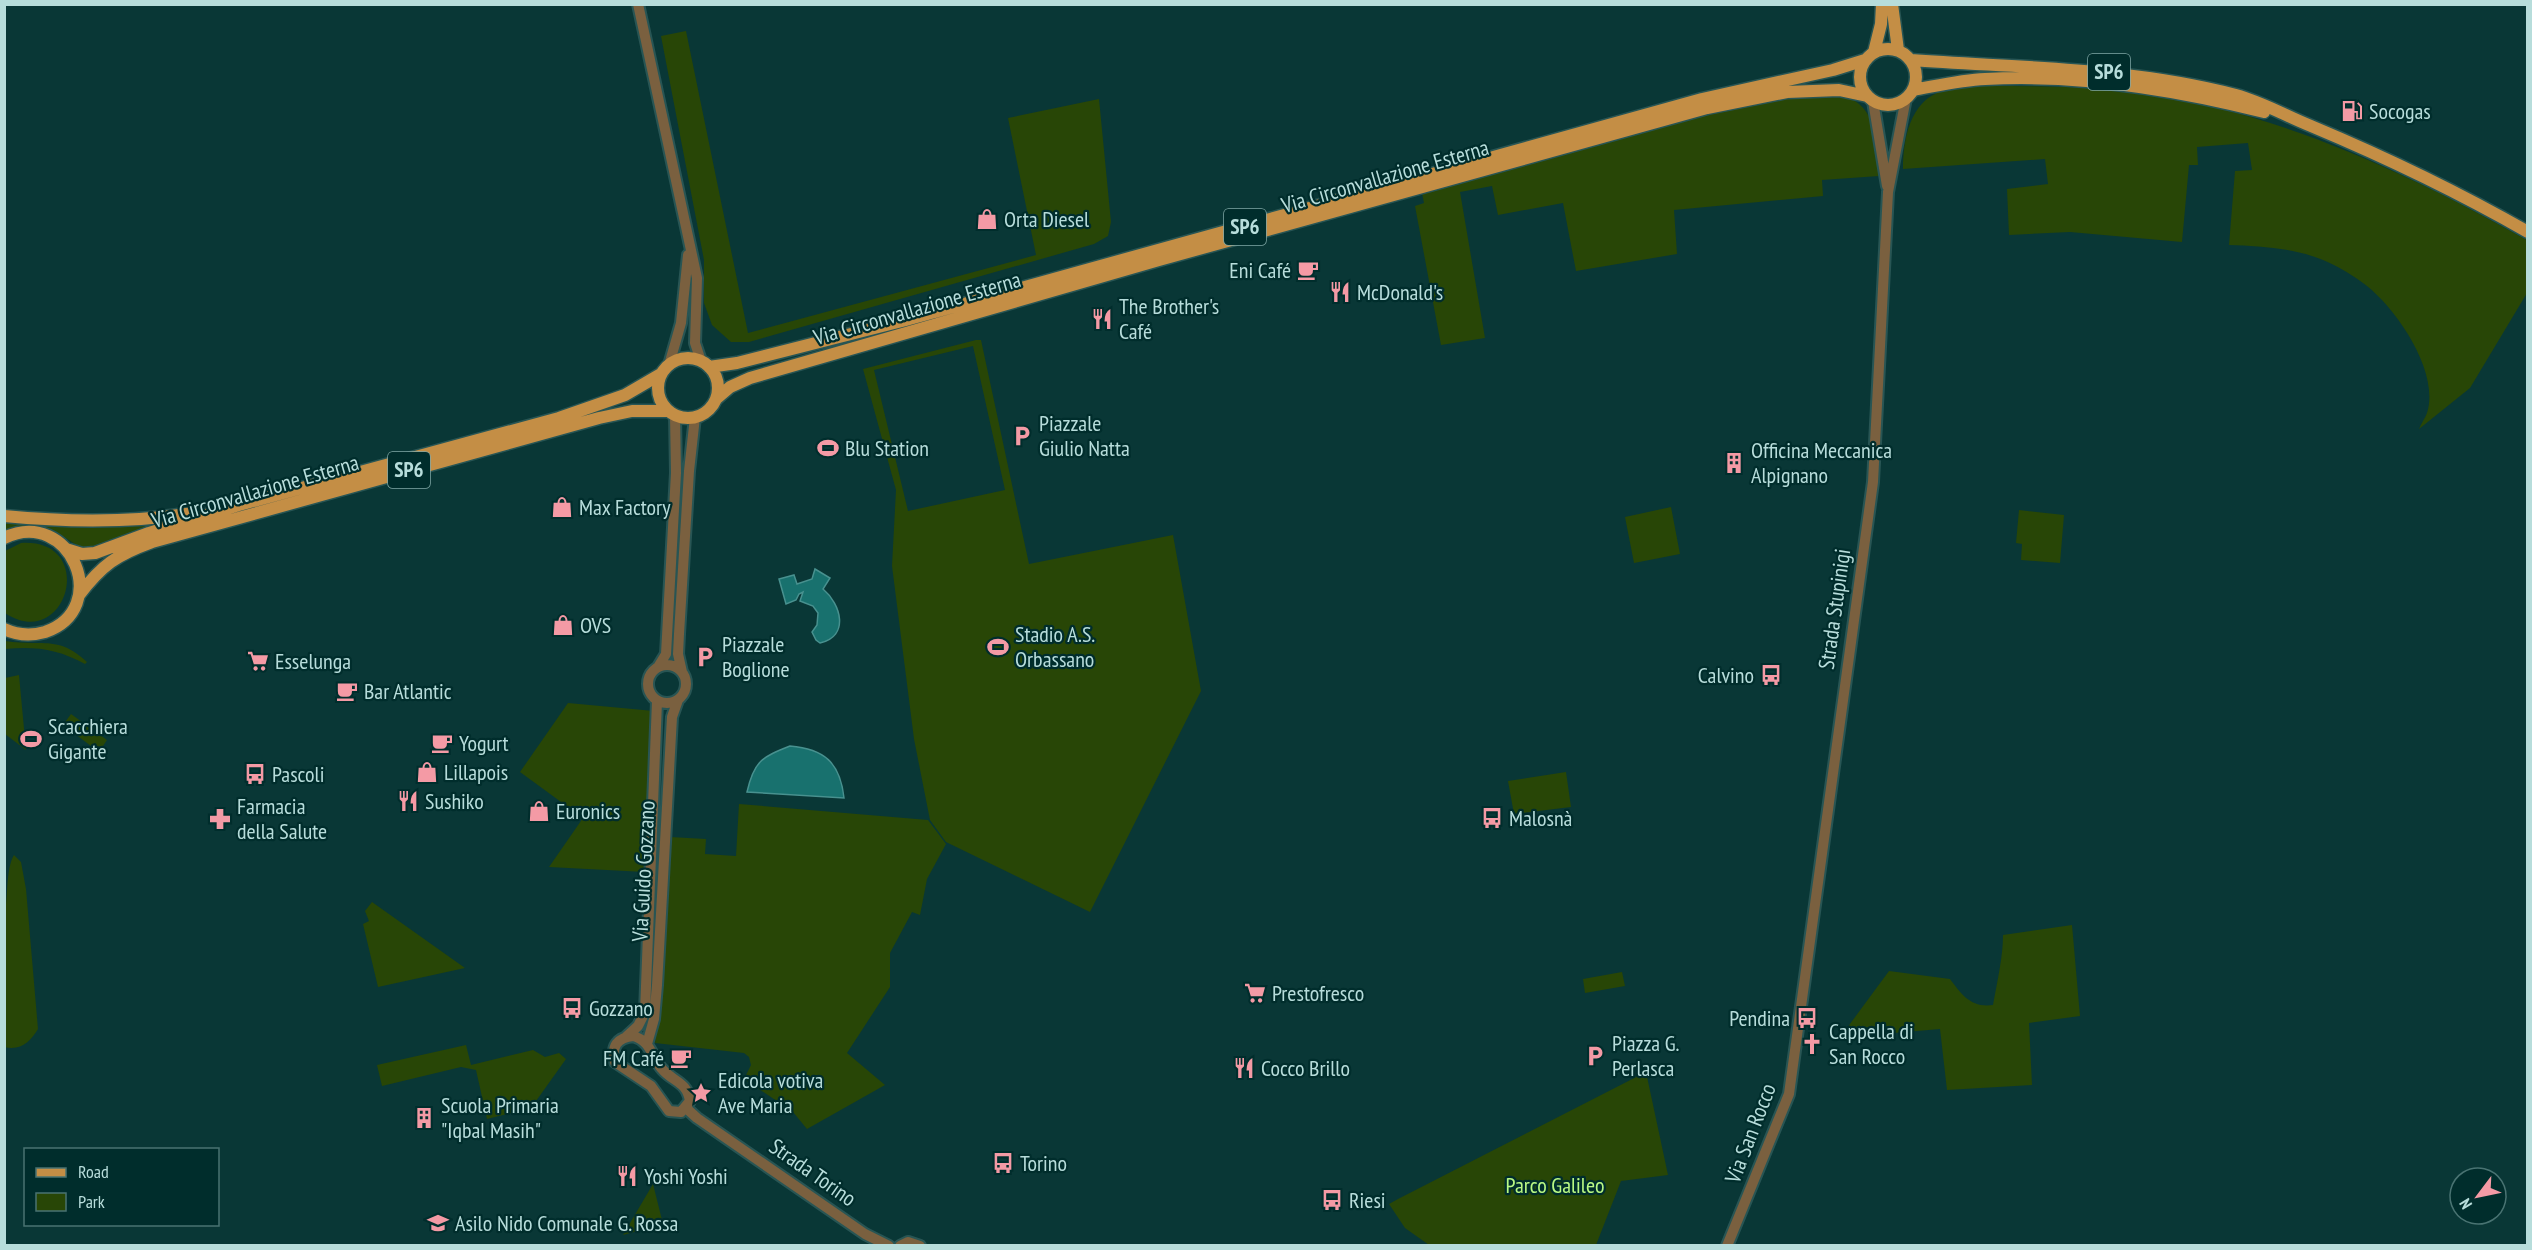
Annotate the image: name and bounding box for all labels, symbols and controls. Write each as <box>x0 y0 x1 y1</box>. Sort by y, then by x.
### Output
road number: SP6 <box>2088 54 2130 90</box>
place label: Socogas <box>2369 97 2431 125</box>
fuel station icon: Socogas <box>2340 99 2364 123</box>
street label: Via Circonvallazione Esterna <box>1277 133 1492 219</box>
place label: Orta Diesel <box>1004 205 1090 233</box>
shop icon: Orta Diesel <box>975 207 999 231</box>
road number: SP6 <box>1224 209 1266 245</box>
place label: Eni Café <box>1229 256 1291 284</box>
cafe icon: Eni Café <box>1296 258 1320 282</box>
street label: Via Circonvallazione Esterna <box>809 265 1024 351</box>
place label: McDonald's <box>1357 278 1443 306</box>
restaurant icon: McDonald's <box>1328 280 1352 304</box>
place label: The Brother's Café <box>1119 292 1219 345</box>
restaurant icon: The Brother's Café <box>1090 307 1114 331</box>
place label: Piazzale Giulio Natta <box>1039 409 1130 462</box>
parking icon: Piazzale Giulio Natta <box>1010 424 1034 448</box>
place label: Blu Station <box>845 434 929 462</box>
sports icon: Blu Station <box>816 436 840 460</box>
place label: Officina Meccanica Alpignano <box>1751 436 1892 489</box>
street label: Via Circonvallazione Esterna <box>147 448 362 534</box>
building icon: Officina Meccanica Alpignano <box>1722 451 1746 475</box>
road number: SP6 <box>388 452 430 488</box>
place label: Max Factory <box>579 493 671 521</box>
shop icon: Max Factory <box>550 495 574 519</box>
street label: Strada Stupinigi <box>1812 547 1856 671</box>
place label: OVS <box>580 611 611 639</box>
shop icon: OVS <box>551 613 575 637</box>
place label: Stadio A.S. Orbassano <box>1015 620 1095 673</box>
place label: Piazzale Boglione <box>722 630 790 683</box>
sports icon: Stadio A.S. Orbassano <box>986 635 1010 659</box>
parking icon: Piazzale Boglione <box>693 645 717 669</box>
place label: Esselunga <box>275 647 351 675</box>
supermarket icon: Esselunga <box>246 649 270 673</box>
place label: Calvino <box>1698 661 1754 689</box>
bus stop icon: Calvino <box>1759 663 1783 687</box>
place label: Bar Atlantic <box>364 677 452 705</box>
cafe icon: Bar Atlantic <box>335 679 359 703</box>
place label: Scacchiera Gigante <box>48 712 128 765</box>
sports icon: Scacchiera Gigante <box>19 727 43 751</box>
place label: Yogurt <box>459 729 509 757</box>
cafe icon: Yogurt <box>430 731 454 755</box>
place label: Lillapois <box>444 758 508 786</box>
place label: Pascoli <box>272 760 324 788</box>
shop icon: Lillapois <box>415 760 439 784</box>
bus stop icon: Pascoli <box>243 762 267 786</box>
place label: Sushiko <box>425 787 484 815</box>
restaurant icon: Sushiko <box>396 789 420 813</box>
place label: Farmacia della Salute <box>237 792 327 845</box>
place label: Euronics <box>556 797 620 825</box>
shop icon: Euronics <box>527 799 551 823</box>
street label: Via Guido Gozzano <box>625 800 661 943</box>
place label: Malosnà <box>1509 804 1572 832</box>
bus stop icon: Malosnà <box>1480 806 1504 830</box>
pharmacy icon: Farmacia della Salute <box>208 807 232 831</box>
place label: Prestofresco <box>1272 979 1364 1007</box>
supermarket icon: Prestofresco <box>1243 981 1267 1005</box>
place label: Gozzano <box>589 994 653 1022</box>
bus stop icon: Gozzano <box>560 996 584 1020</box>
place label: Pendina <box>1729 1004 1790 1032</box>
bus stop icon: Pendina <box>1795 1006 1819 1030</box>
place label: Cappella di San Rocco <box>1829 1017 1914 1070</box>
place label: Piazza G. Perlasca <box>1612 1029 1680 1082</box>
church icon: Cappella di San Rocco <box>1800 1032 1824 1056</box>
place label: FM Café <box>603 1044 664 1072</box>
parking icon: Piazza G. Perlasca <box>1583 1044 1607 1068</box>
cafe icon: FM Café <box>669 1046 693 1070</box>
place label: Cocco Brillo <box>1261 1054 1350 1082</box>
restaurant icon: Cocco Brillo <box>1232 1056 1256 1080</box>
place label: Edicola votiva Ave Maria <box>718 1066 823 1119</box>
street label: Via San Rocco <box>1718 1079 1782 1188</box>
place icon: Edicola votiva Ave Maria <box>689 1081 713 1105</box>
place label: Scuola Primaria "Iqbal Masih" <box>441 1091 559 1144</box>
building icon: Scuola Primaria "Iqbal Masih" <box>412 1106 436 1130</box>
street label: Strada Torino <box>764 1132 862 1212</box>
legend <box>24 1148 219 1226</box>
place label: Torino <box>1020 1149 1067 1177</box>
bus stop icon: Torino <box>991 1151 1015 1175</box>
text: Road <box>78 1160 109 1183</box>
place label: Yoshi Yoshi <box>644 1162 728 1190</box>
restaurant icon: Yoshi Yoshi <box>615 1164 639 1188</box>
north arrow <box>2448 1166 2508 1226</box>
park label: Parco Galileo <box>1506 1171 1604 1199</box>
place label: Riesi <box>1349 1186 1386 1214</box>
bus stop icon: Riesi <box>1320 1188 1344 1212</box>
text: Park <box>78 1190 105 1213</box>
text: N <box>2455 1195 2476 1213</box>
place label: Asilo Nido Comunale G. Rossa <box>455 1209 678 1237</box>
school or university icon: Asilo Nido Comunale G. Rossa <box>426 1211 450 1235</box>

